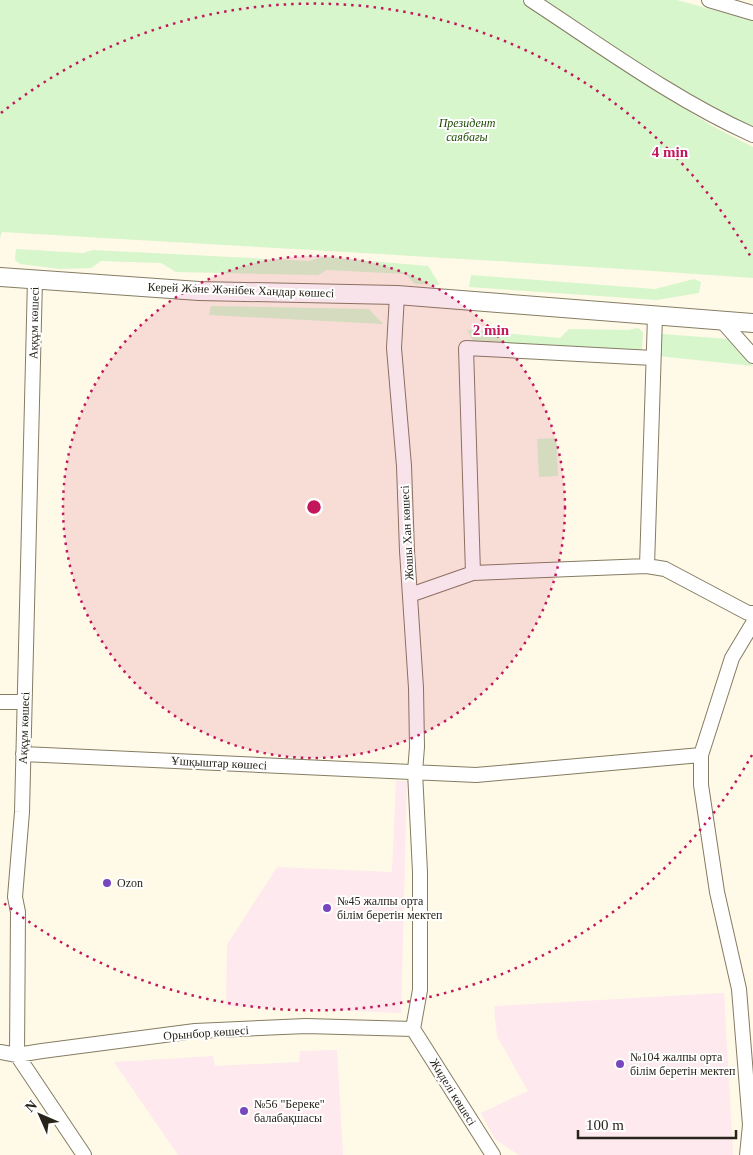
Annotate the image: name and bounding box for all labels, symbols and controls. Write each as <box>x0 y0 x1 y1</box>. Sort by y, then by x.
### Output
park label: Президент саябағы <box>438 116 496 144</box>
text: 4 min <box>652 144 689 160</box>
street label: Керей Және Жәнібек Хандар көшесі <box>148 280 335 300</box>
street label: Аққұм көшесі <box>26 286 42 359</box>
text: 2 min <box>473 322 510 338</box>
street label: Жошы Хан көшесі <box>397 484 416 581</box>
centre of rings <box>305 498 323 516</box>
street label: Аққұм көшесі <box>16 691 32 764</box>
street label: Ұшқыштар көшесі <box>171 753 268 773</box>
place label: Ozon <box>117 876 143 890</box>
marker: Ozon <box>101 877 113 889</box>
place label: №45 жалпы орта білім беретін мектеп <box>337 894 443 922</box>
marker: №45 жалпы орта білім беретін мектеп <box>321 902 333 914</box>
street label: Орынбор көшесі <box>163 1023 250 1043</box>
place label: №104 жалпы орта білім беретін мектеп <box>630 1050 736 1078</box>
street label: Жиделі көшесі <box>427 1056 479 1129</box>
marker: №104 жалпы орта білім беретін мектеп <box>614 1058 626 1070</box>
north arrow <box>15 1090 65 1140</box>
text: N <box>22 1097 40 1115</box>
place label: №56 "Береке" балабақшасы <box>254 1097 325 1125</box>
marker: №56 "Береке" балабақшасы <box>238 1105 250 1117</box>
scale bar <box>578 1108 736 1140</box>
text: 100 m <box>586 1117 624 1133</box>

